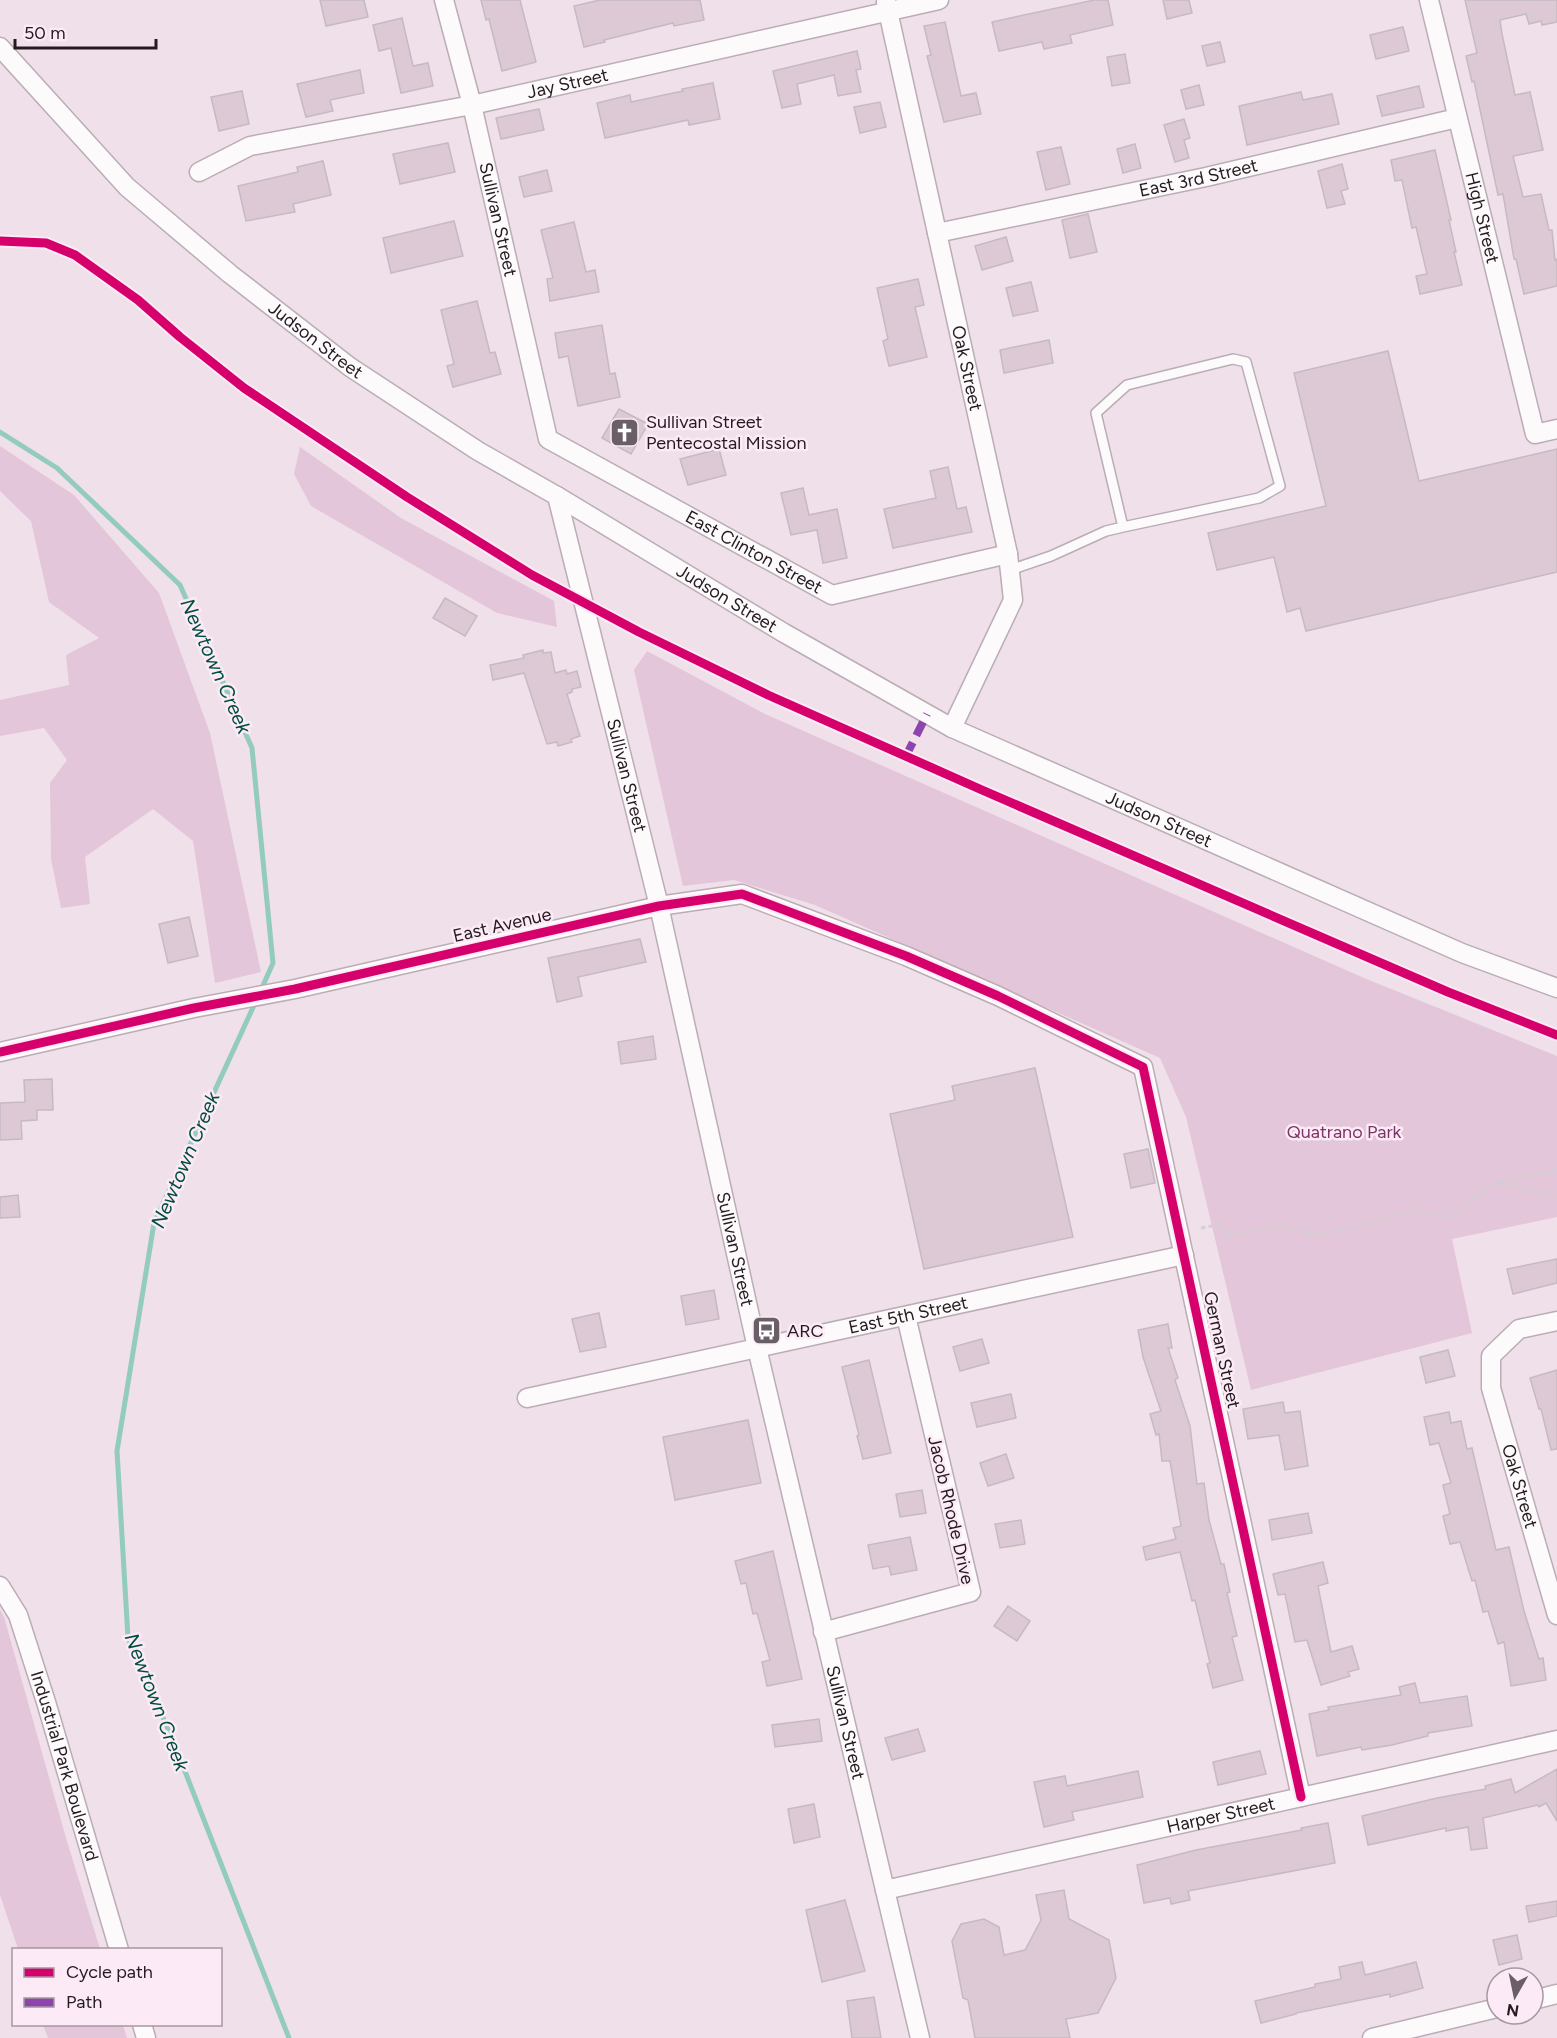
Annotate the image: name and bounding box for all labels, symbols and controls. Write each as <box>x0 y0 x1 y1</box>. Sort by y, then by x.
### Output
scale bar <box>15 12 156 50</box>
text: 50 m <box>24 22 66 44</box>
street label: Jay Street <box>525 64 611 103</box>
street label: East 3rd Street <box>1137 154 1260 202</box>
street label: Sullivan Street <box>474 160 522 279</box>
street label: High Street <box>1460 170 1504 266</box>
street label: Judson Street <box>264 297 367 384</box>
street label: Oak Street <box>947 323 987 413</box>
place label: Sullivan Street Pentecostal Mission <box>646 411 806 454</box>
church icon: Sullivan Street Pentecostal Mission <box>609 416 641 448</box>
street label: East Clinton Street <box>682 506 826 599</box>
street label: Judson Street <box>672 560 781 637</box>
water label: Newtown Creek <box>175 595 257 739</box>
street label: Sullivan Street <box>602 716 651 835</box>
street label: Judson Street <box>1102 786 1216 852</box>
street label: East Avenue <box>451 903 554 947</box>
water label: Newtown Creek <box>145 1087 225 1232</box>
park label: Quatrano Park <box>1287 1121 1402 1143</box>
street label: Sullivan Street <box>712 1190 758 1309</box>
street label: German Street <box>1199 1290 1245 1411</box>
street label: East 5th Street <box>846 1291 970 1339</box>
bus stop icon: ARC <box>750 1315 782 1347</box>
place label: ARC <box>787 1320 823 1342</box>
street label: Jacob Rhode Drive <box>923 1434 979 1587</box>
street label: Oak Street <box>1497 1441 1542 1531</box>
water label: Newtown Creek <box>120 1630 195 1776</box>
street label: Sullivan Street <box>821 1663 870 1782</box>
street label: Industrial Park Boulevard <box>26 1668 103 1864</box>
street label: Harper Street <box>1165 1792 1277 1838</box>
legend <box>12 1948 222 2026</box>
text: Cycle path <box>66 1961 153 1983</box>
north arrow <box>1485 1966 1545 2026</box>
text: Path <box>66 1991 102 2013</box>
text: N <box>1505 2000 1520 2021</box>

